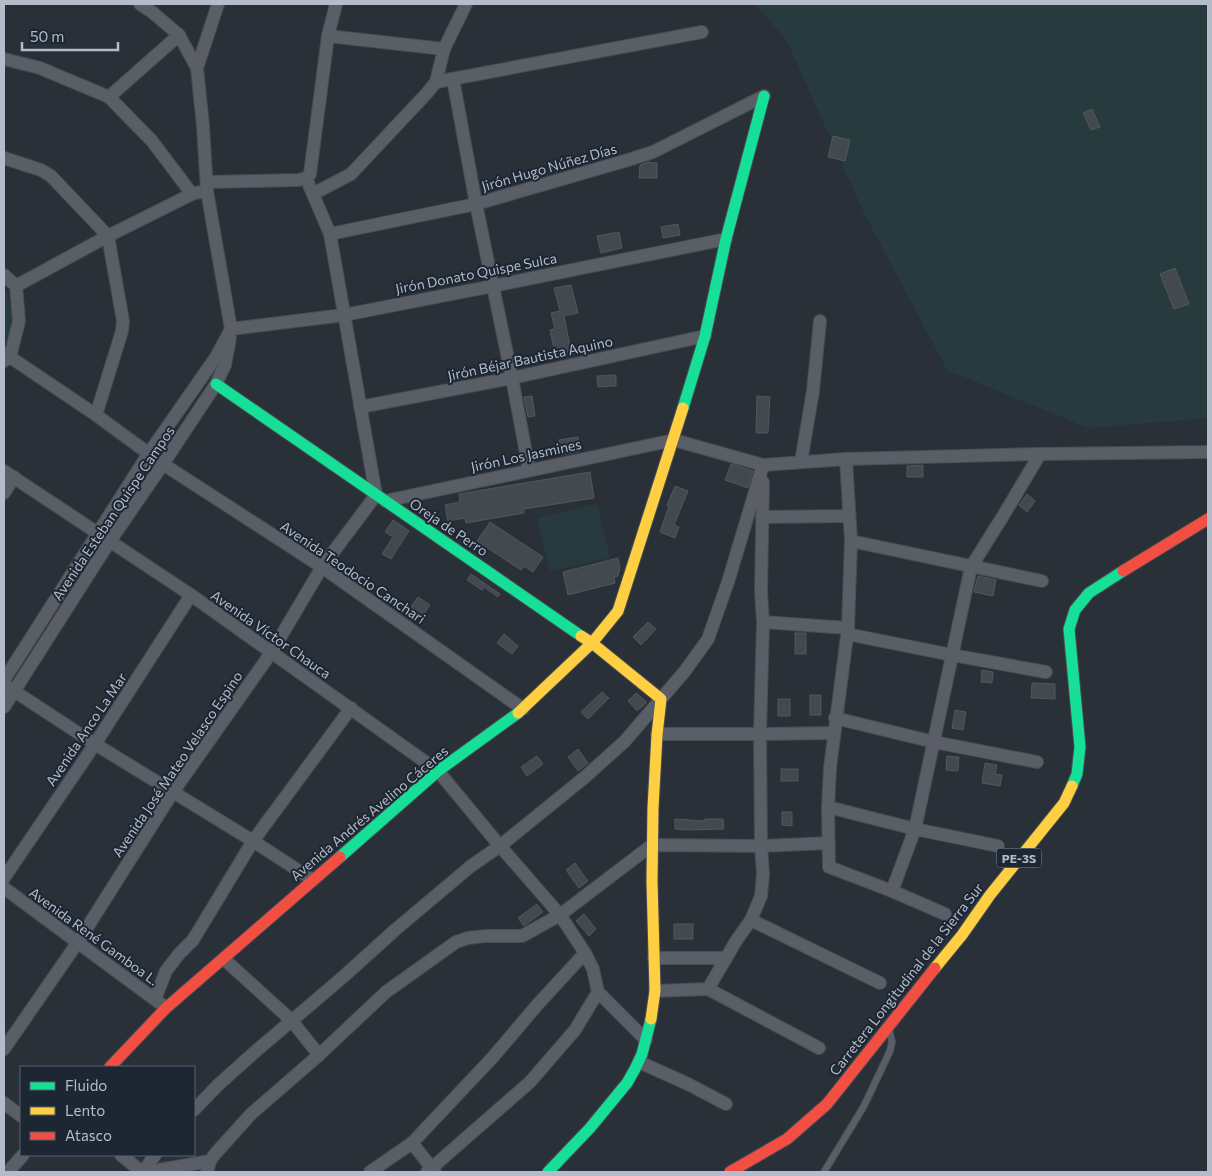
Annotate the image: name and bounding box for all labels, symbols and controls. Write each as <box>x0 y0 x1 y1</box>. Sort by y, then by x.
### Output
scale bar <box>22 20 119 52</box>
text: 50 m <box>30 27 64 45</box>
street label: Jirón Hugo Núñez Días <box>479 140 619 194</box>
street label: Jirón Donato Quispe Sulca <box>394 249 558 297</box>
street label: Jirón Béjar Bautista Aquino <box>446 332 614 384</box>
street label: Avenida Esteban Quispe Campos <box>48 423 178 603</box>
street label: Jirón Los Jasmines <box>469 435 583 475</box>
street label: Oreja de Perro <box>406 494 492 560</box>
street label: Avenida Teodocio Canchari <box>277 517 429 627</box>
street label: Avenida Víctor Chauca <box>208 586 334 682</box>
street label: Avenida José Mateo Velasco Espino <box>108 668 246 860</box>
street label: Avenida Anco La Mar <box>42 669 130 789</box>
street label: Avenida Andrés Avelino Cáceres <box>287 742 451 884</box>
road number: PE-3S <box>996 848 1042 868</box>
street label: Carretera Longitudinal de la Sierra Sur <box>826 879 987 1079</box>
street label: Avenida René Gamboa L. <box>26 883 162 989</box>
legend <box>20 1066 195 1156</box>
text: Fluido <box>65 1076 107 1094</box>
text: Lento <box>65 1101 105 1119</box>
text: Atasco <box>65 1126 112 1144</box>

